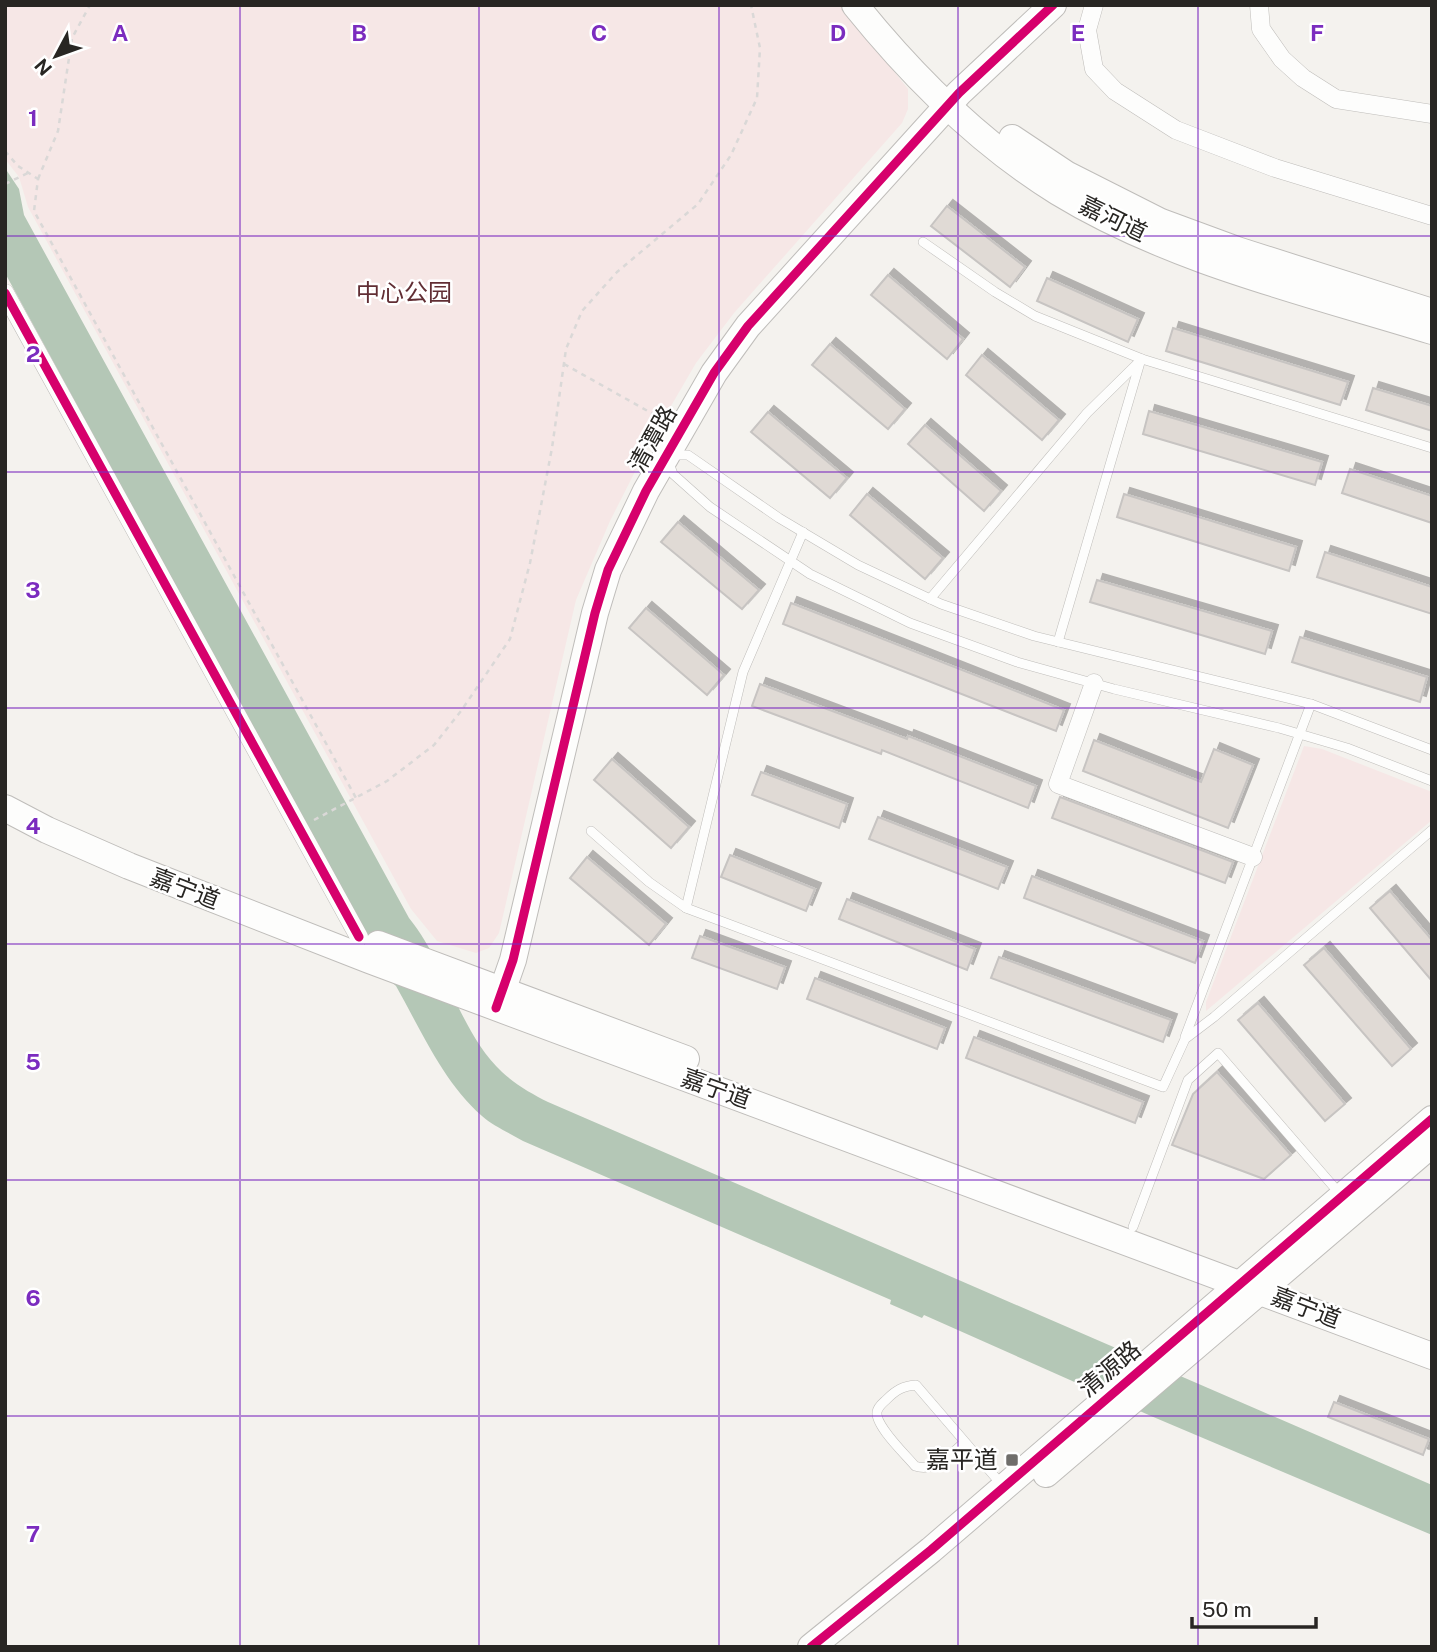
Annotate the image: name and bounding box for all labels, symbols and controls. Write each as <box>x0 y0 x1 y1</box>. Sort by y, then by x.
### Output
text: A <box>112 19 129 46</box>
text: B <box>351 19 367 46</box>
text: C <box>591 19 607 46</box>
text: D <box>830 19 846 46</box>
text: E <box>1071 19 1085 46</box>
text: F <box>1310 19 1324 46</box>
north arrow <box>21 21 91 91</box>
text: N <box>30 54 56 80</box>
text: 1 <box>28 104 38 131</box>
street label: 嘉河道 <box>1075 190 1152 246</box>
park label: 中心公园 <box>356 278 452 306</box>
text: 2 <box>26 340 40 367</box>
street label: 清潭路 <box>622 400 682 477</box>
text: 3 <box>25 576 41 603</box>
text: 4 <box>25 812 41 839</box>
street label: 嘉宁道 <box>147 862 224 914</box>
text: 5 <box>25 1048 41 1075</box>
street label: 嘉宁道 <box>678 1063 755 1114</box>
street label: 嘉宁道 <box>1268 1281 1345 1333</box>
text: 6 <box>25 1284 41 1311</box>
street label: 清源路 <box>1073 1334 1146 1402</box>
place label: 嘉平道 <box>926 1445 998 1473</box>
marker: 嘉平道 <box>1004 1452 1020 1468</box>
text: 7 <box>26 1520 40 1547</box>
scale bar <box>1192 1586 1316 1630</box>
text: 50 m <box>1202 1597 1252 1622</box>

